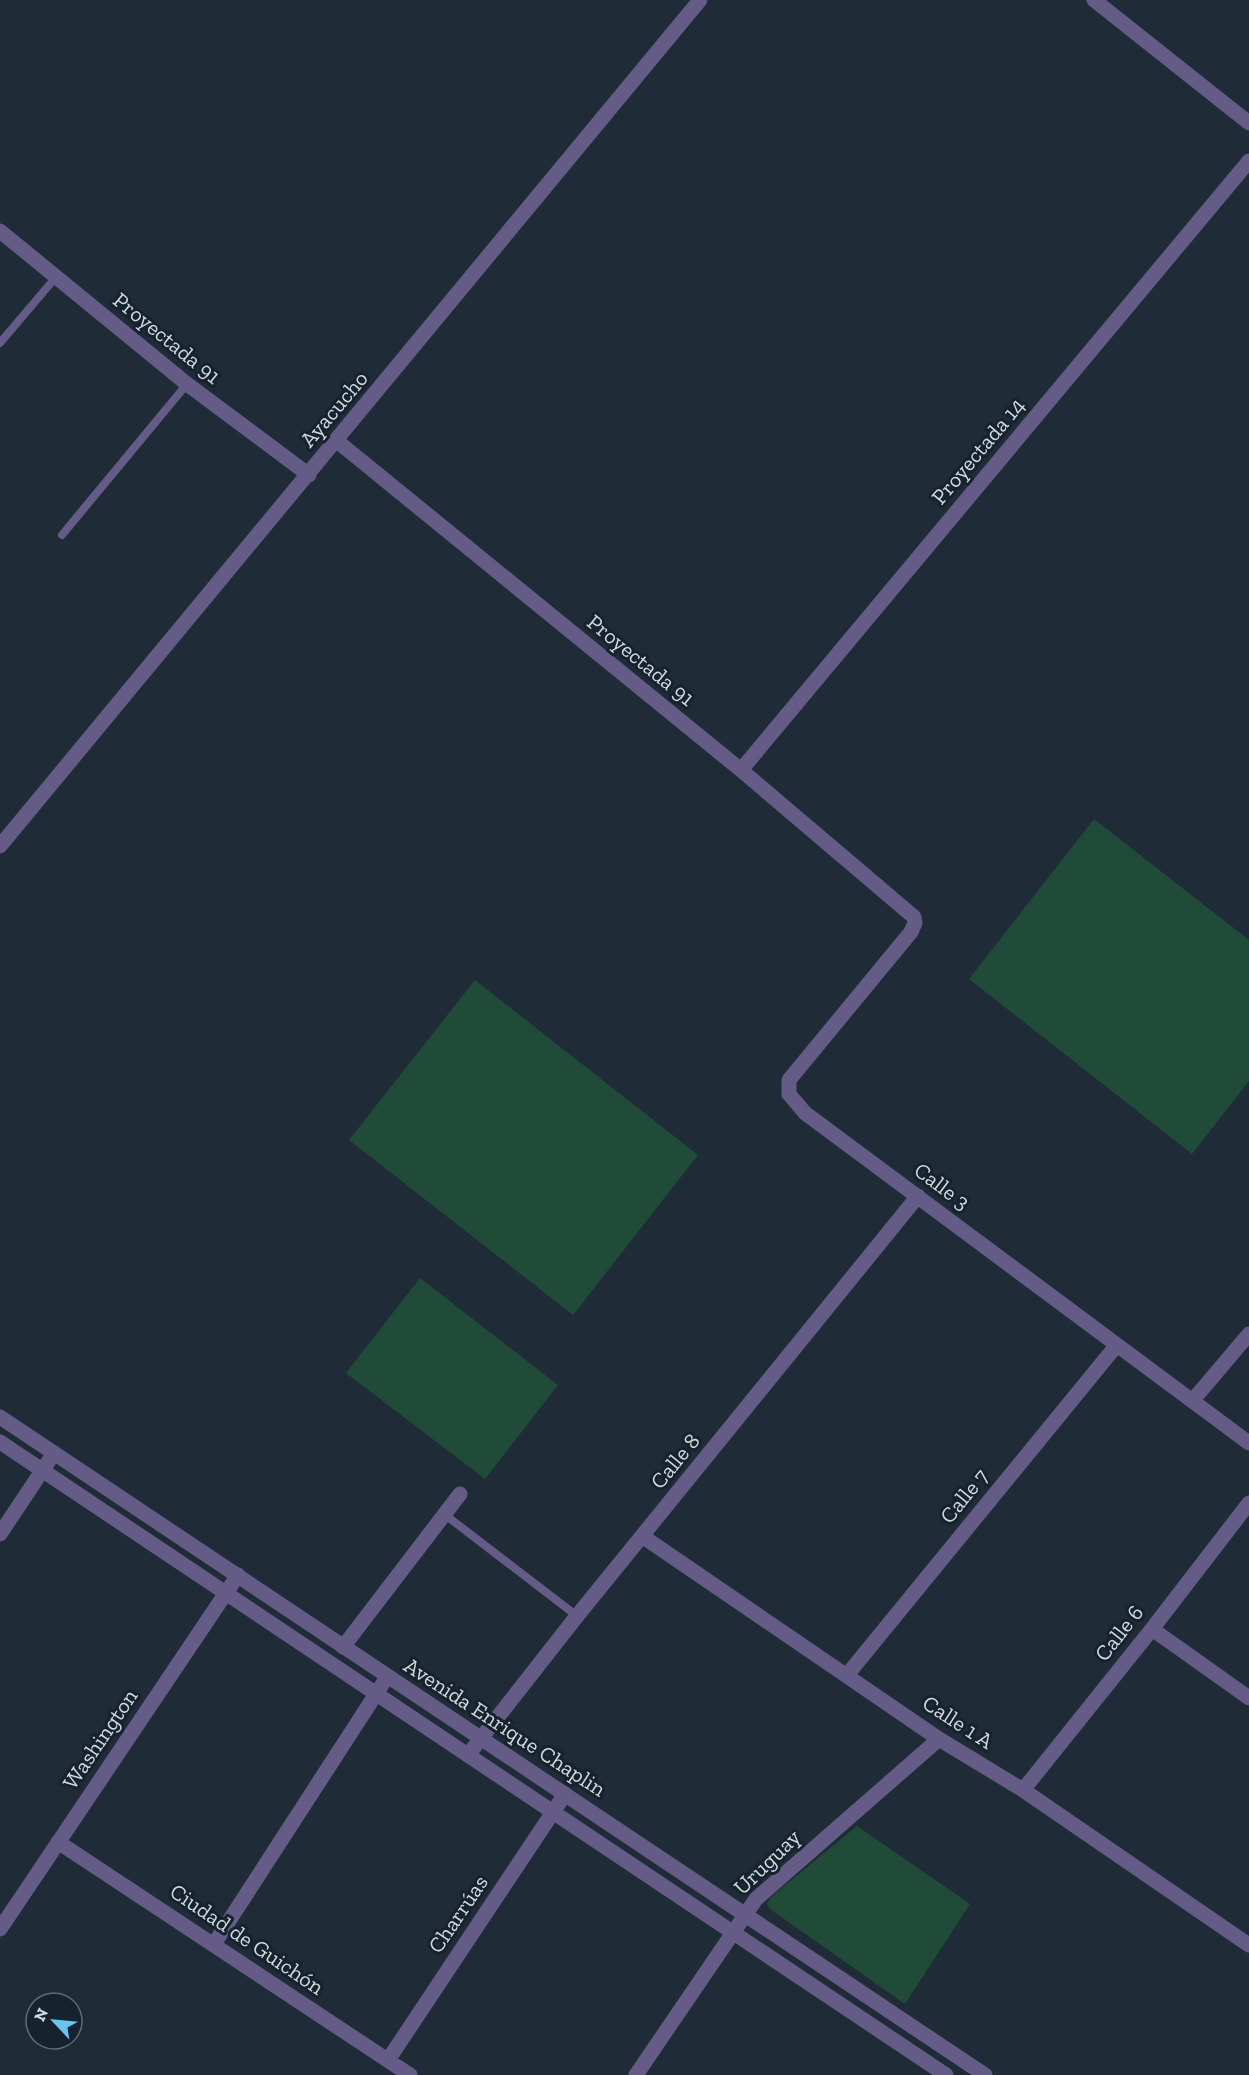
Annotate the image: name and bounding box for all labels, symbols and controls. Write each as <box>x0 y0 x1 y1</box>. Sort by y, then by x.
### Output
street label: Proyectada 91 <box>108 286 227 390</box>
street label: Ayacucho <box>294 365 374 453</box>
street label: Proyectada 14 <box>926 392 1031 510</box>
street label: Proyectada 91 <box>582 608 701 712</box>
street label: Calle 3 <box>909 1156 975 1216</box>
street label: Calle 8 <box>644 1428 706 1494</box>
street label: Calle 7 <box>934 1463 994 1529</box>
street label: Calle 6 <box>1089 1600 1149 1666</box>
street label: Avenida Enrique Chaplin <box>399 1652 611 1803</box>
street label: Washington <box>57 1683 144 1794</box>
street label: Calle 1 A <box>918 1689 999 1755</box>
street label: Uruguay <box>728 1823 807 1900</box>
street label: Charrúas <box>422 1870 494 1958</box>
street label: Ciudad de Guichón <box>165 1877 329 2001</box>
north arrow <box>24 1991 84 2051</box>
text: N <box>30 2005 52 2024</box>

